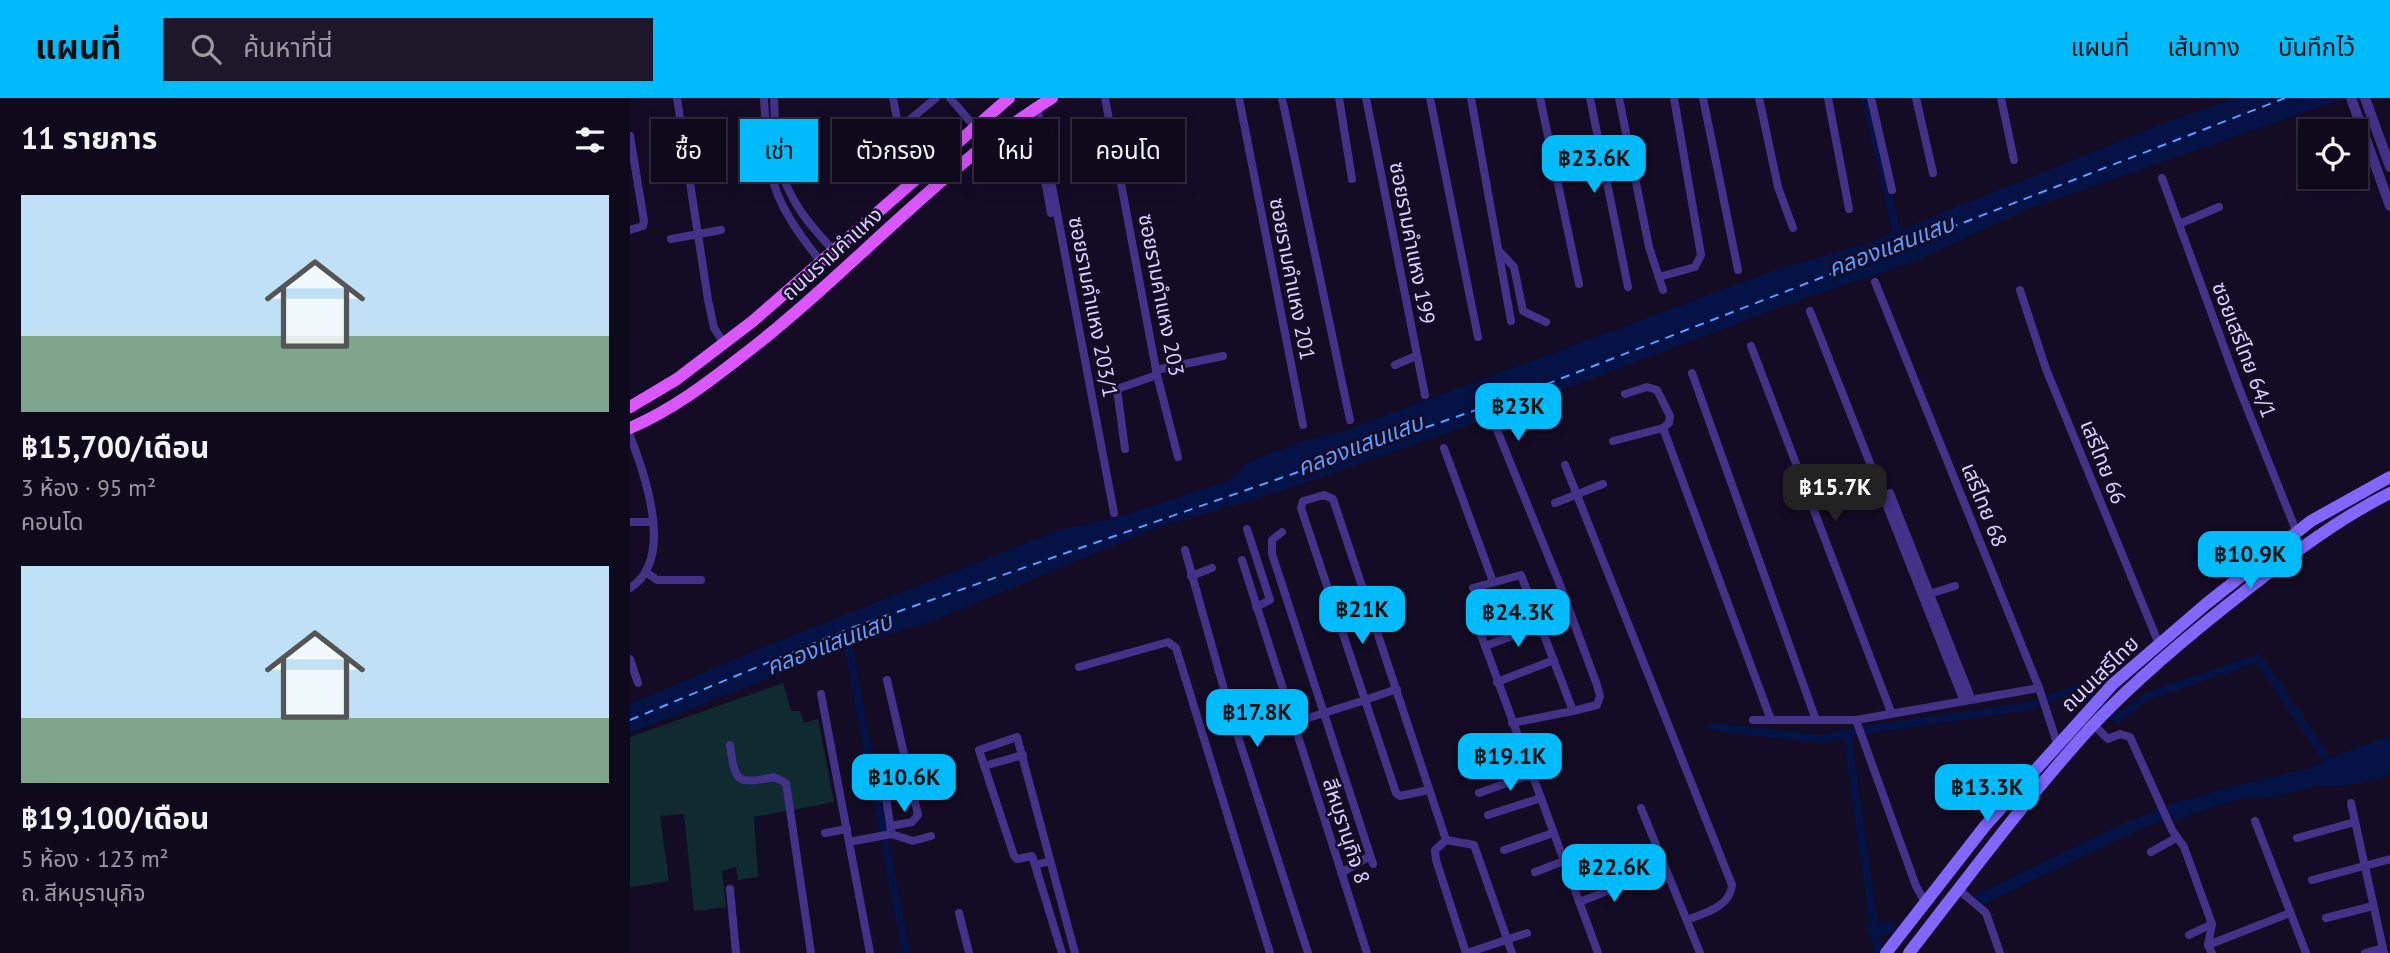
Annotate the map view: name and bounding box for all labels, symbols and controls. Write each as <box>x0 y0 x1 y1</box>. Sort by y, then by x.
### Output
search box <box>163 18 653 81</box>
text: แผนที่ <box>35 25 121 68</box>
icon: search <box>187 30 225 68</box>
text: ค้นหาที่นี่ <box>243 31 333 64</box>
text: แผนที่ <box>2071 32 2129 63</box>
text: เส้นทาง <box>2167 32 2240 63</box>
text: บันทึกไว้ <box>2278 32 2355 63</box>
text: 11 รายการ <box>21 118 157 157</box>
chip: ซื้อ <box>651 119 726 182</box>
chip: เช่า <box>740 119 818 182</box>
chip: ตัวกรอง <box>832 119 960 182</box>
chip: ใหม่ <box>974 119 1058 182</box>
chip: คอนโด <box>1072 119 1185 182</box>
map controls <box>2298 119 2368 189</box>
button: locate <box>2298 119 2368 189</box>
icon: filters <box>571 121 609 159</box>
pin: ฿23.6K <box>1537 136 1651 195</box>
text: ฿23.6K <box>1558 143 1630 172</box>
street label: ซอยรามคำแหง 199 <box>1384 159 1441 326</box>
street label: ซอยรามคำแหง 201 <box>1264 195 1321 362</box>
street label: ถนนรามคำแหง <box>775 201 888 306</box>
water label: คลองแสนแสบ <box>1824 207 1960 283</box>
street label: ซอยรามคำแหง 203 <box>1133 211 1190 378</box>
street label: ซอยรามคำแหง 203/1 <box>1063 214 1124 400</box>
icon: home <box>252 241 378 367</box>
street label: ซอยเสรีไทย 64/1 <box>2206 278 2283 422</box>
pin: ฿23K <box>1477 384 1559 443</box>
text: ฿23K <box>1491 391 1545 420</box>
water label: คลองแสนแสบ <box>1293 406 1429 482</box>
street label: เสรีไทย 66 <box>2074 416 2133 508</box>
text: ฿15,700/เดือน <box>21 427 209 466</box>
street label: เสรีไทย 68 <box>1955 459 2014 551</box>
pin: ฿15.7K <box>1778 464 1892 524</box>
text: ฿15.7K <box>1799 472 1871 501</box>
text: 3 ห้อง · 95 m² <box>21 473 156 502</box>
text: คอนโด <box>21 507 83 536</box>
pin: ฿10.9K <box>2193 532 2307 591</box>
text: ฿10.9K <box>2214 539 2286 568</box>
pin: ฿21K <box>1321 587 1403 646</box>
pin: ฿24.3K <box>1461 589 1575 649</box>
text: ฿21K <box>1335 594 1389 623</box>
text: ฿24.3K <box>1482 597 1554 626</box>
water label: คลองแสนแสบ <box>762 605 898 681</box>
icon: home <box>252 612 378 738</box>
street label: ถนนเสรีไทย <box>2055 630 2144 717</box>
pin: ฿17.8K <box>1200 690 1314 749</box>
text: ฿17.8K <box>1222 697 1292 726</box>
pin: ฿19.1K <box>1453 734 1567 793</box>
text: ฿19.1K <box>1474 741 1546 770</box>
pin: ฿10.6K <box>847 754 961 814</box>
text: ฿10.6K <box>868 762 940 791</box>
pin: ฿13.3K <box>1930 764 2044 824</box>
text: ฿13.3K <box>1951 772 2023 801</box>
street label: สีหบุรานุกิจ 8 <box>1317 775 1376 887</box>
text: ฿19,100/เดือน <box>21 798 209 837</box>
text: 5 ห้อง · 123 m² <box>21 844 169 873</box>
pin: ฿22.6K <box>1557 844 1671 904</box>
text: ฿22.6K <box>1578 852 1650 881</box>
text: ถ. สีหบุรานุกิจ <box>21 878 145 907</box>

